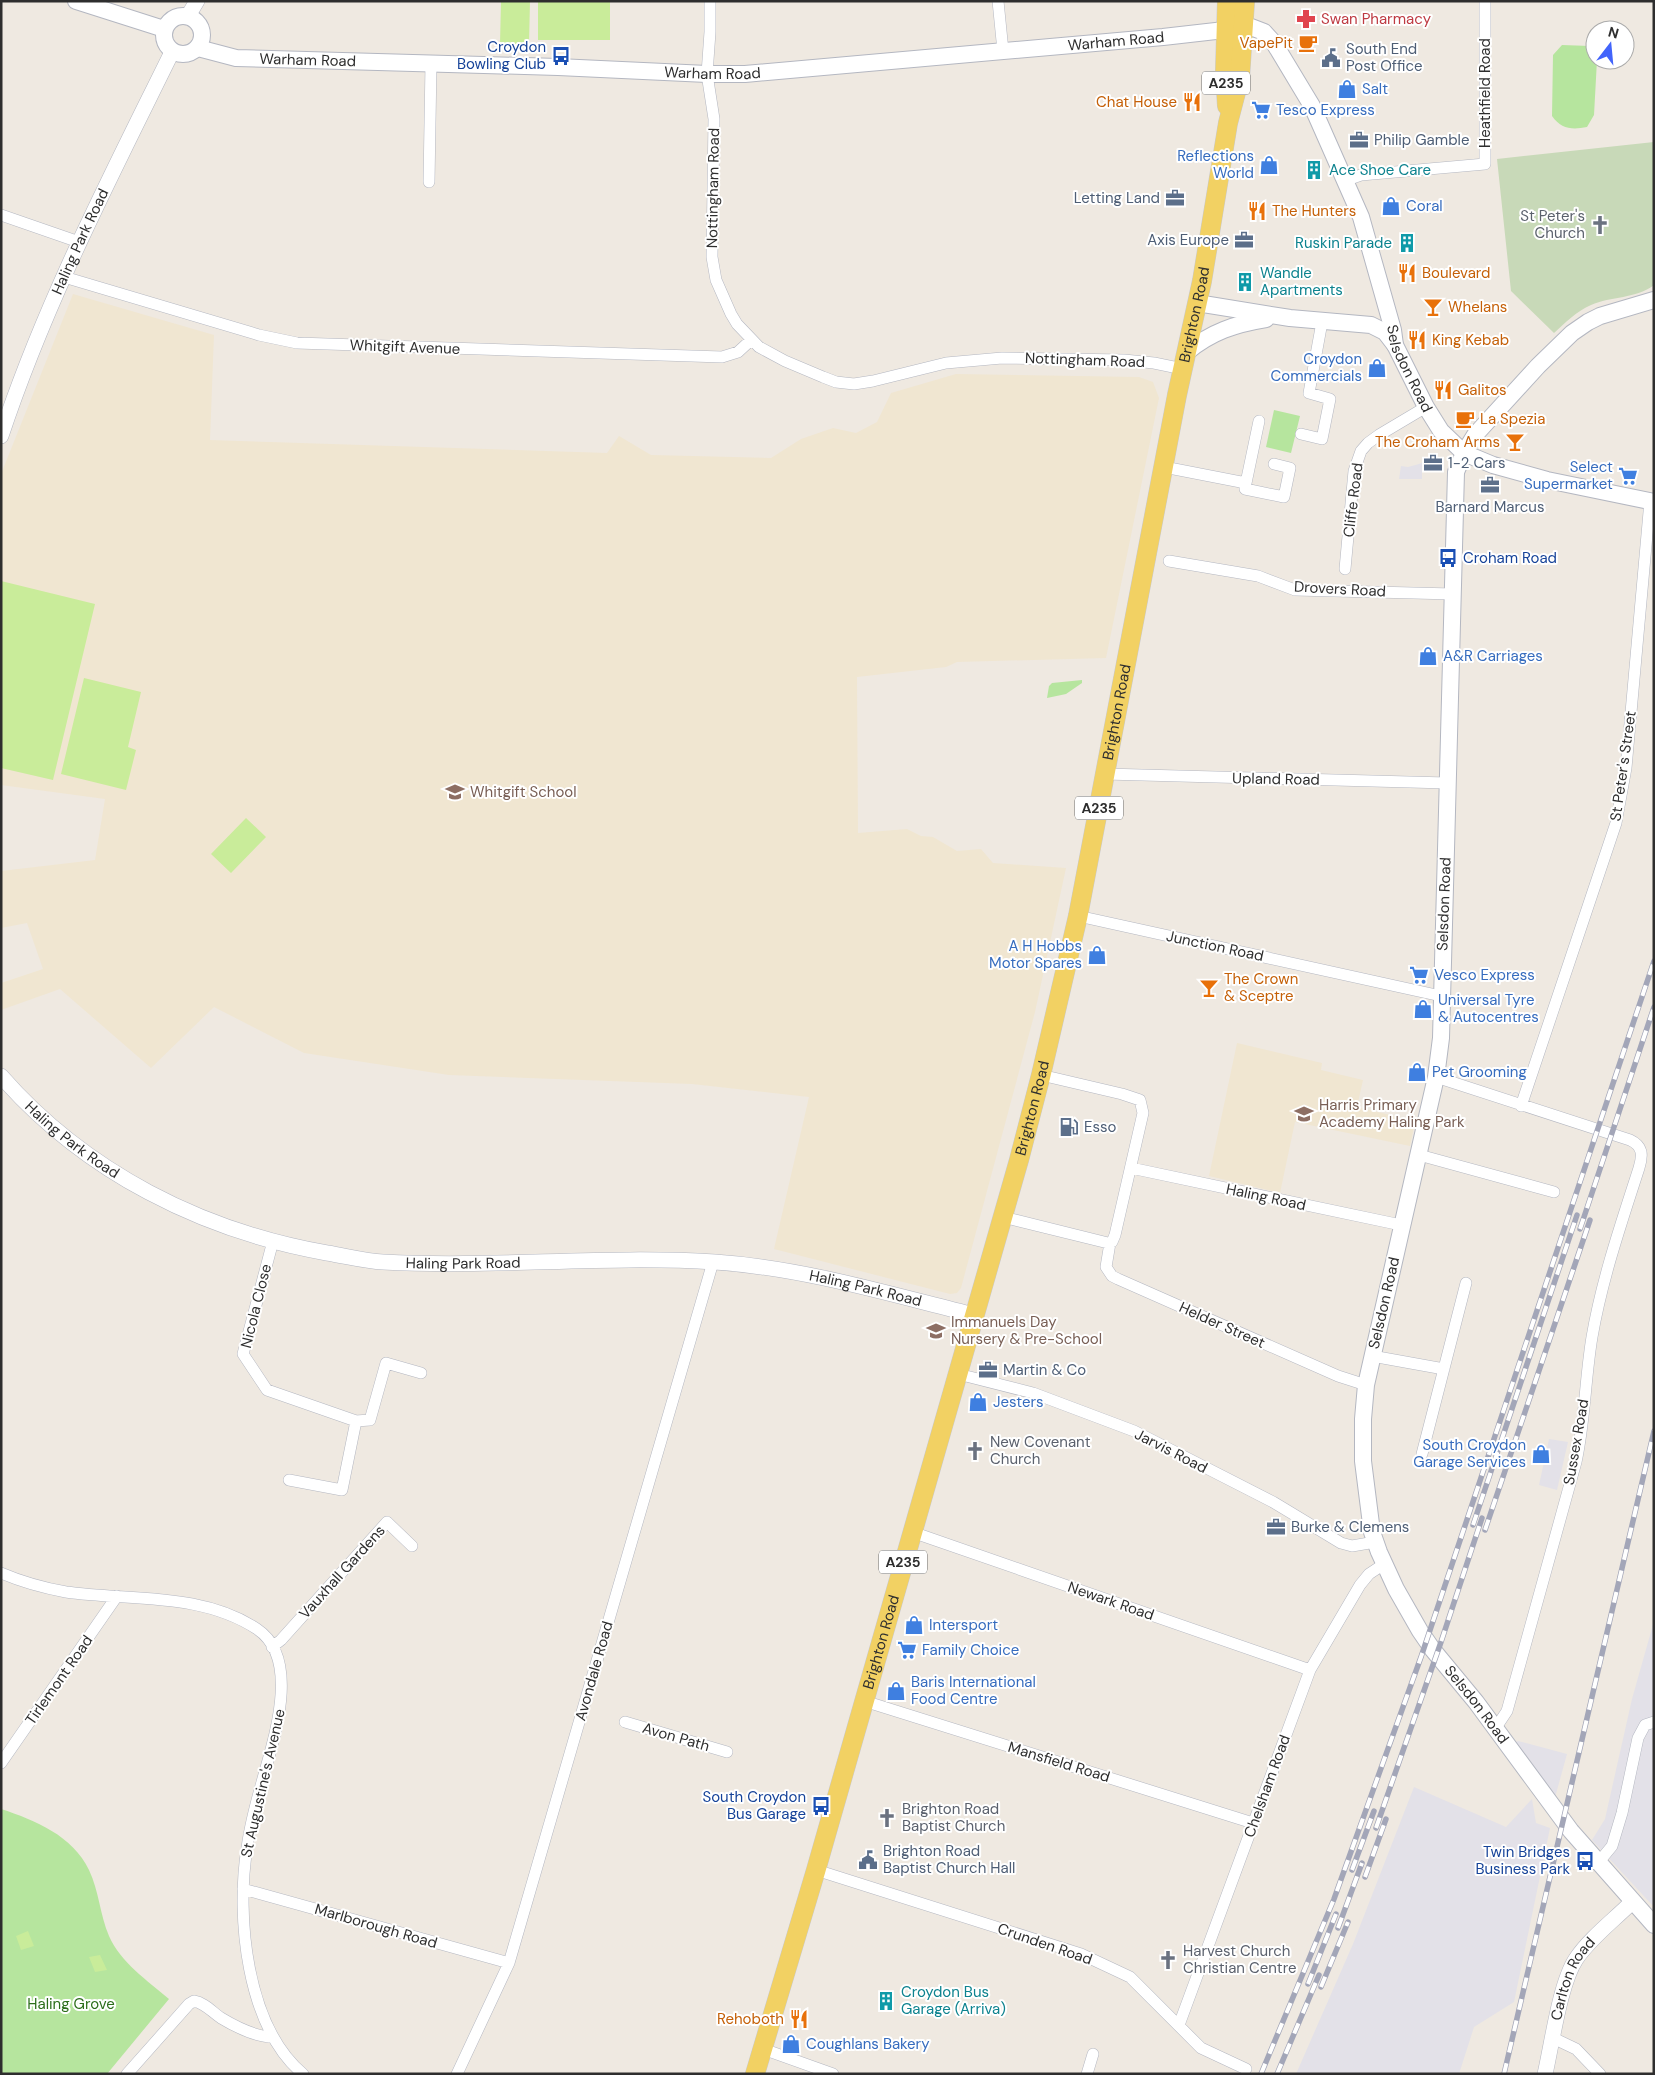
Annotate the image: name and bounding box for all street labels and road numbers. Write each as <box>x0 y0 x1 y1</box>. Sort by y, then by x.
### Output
street label: Warham Road <box>1067 27 1165 55</box>
street label: Heathfield Road <box>1475 38 1495 148</box>
street label: Warham Road <box>259 49 356 71</box>
street label: Warham Road <box>664 62 762 84</box>
road number: A235 <box>1202 72 1250 95</box>
street label: Nottingham Road <box>702 128 724 248</box>
street label: Haling Park Road <box>47 185 113 298</box>
street label: Brighton Road <box>1174 265 1214 364</box>
street label: Selsdon Road <box>1382 323 1437 416</box>
street label: Whitgift Avenue <box>349 335 461 359</box>
street label: Nottingham Road <box>1025 348 1145 372</box>
street label: Cliffe Road <box>1339 462 1367 538</box>
street label: Drovers Road <box>1293 577 1387 601</box>
street label: Brighton Road <box>1098 662 1136 762</box>
street label: St Peter's Street <box>1605 709 1641 822</box>
street label: Upland Road <box>1232 768 1320 790</box>
road number: A235 <box>1075 796 1123 820</box>
street label: Selsdon Road <box>1432 857 1456 951</box>
street label: Junction Road <box>1165 926 1265 966</box>
street label: Brighton Road <box>1011 1059 1054 1158</box>
street label: Haling Park Road <box>21 1097 123 1183</box>
street label: Haling Road <box>1224 1179 1308 1215</box>
street label: Haling Park Road <box>405 1252 521 1274</box>
street label: Selsdon Road <box>1364 1255 1404 1351</box>
street label: Nicola Close <box>236 1262 276 1350</box>
street label: Haling Park Road <box>808 1265 924 1311</box>
street label: Helder Street <box>1176 1297 1268 1353</box>
street label: Sussex Road <box>1559 1397 1593 1487</box>
street label: Jarvis Road <box>1131 1424 1211 1478</box>
street label: Vauxhall Gardens <box>295 1521 389 1623</box>
road number: A235 <box>879 1550 927 1574</box>
street label: Newark Road <box>1065 1577 1157 1625</box>
street label: Brighton Road <box>858 1592 904 1692</box>
street label: Avondale Road <box>570 1619 618 1723</box>
street label: Tirlemont Road <box>21 1631 97 1729</box>
street label: Selsdon Road <box>1440 1661 1513 1748</box>
street label: St Augustine's Avenue <box>236 1707 290 1859</box>
street label: Avon Path <box>640 1718 712 1756</box>
street label: Chelsham Road <box>1239 1732 1295 1840</box>
street label: Mansfield Road <box>1006 1737 1112 1787</box>
street label: Marlborough Road <box>312 1899 440 1953</box>
street label: Crunden Road <box>995 1918 1095 1970</box>
street label: Carlton Road <box>1546 1933 1599 2022</box>

